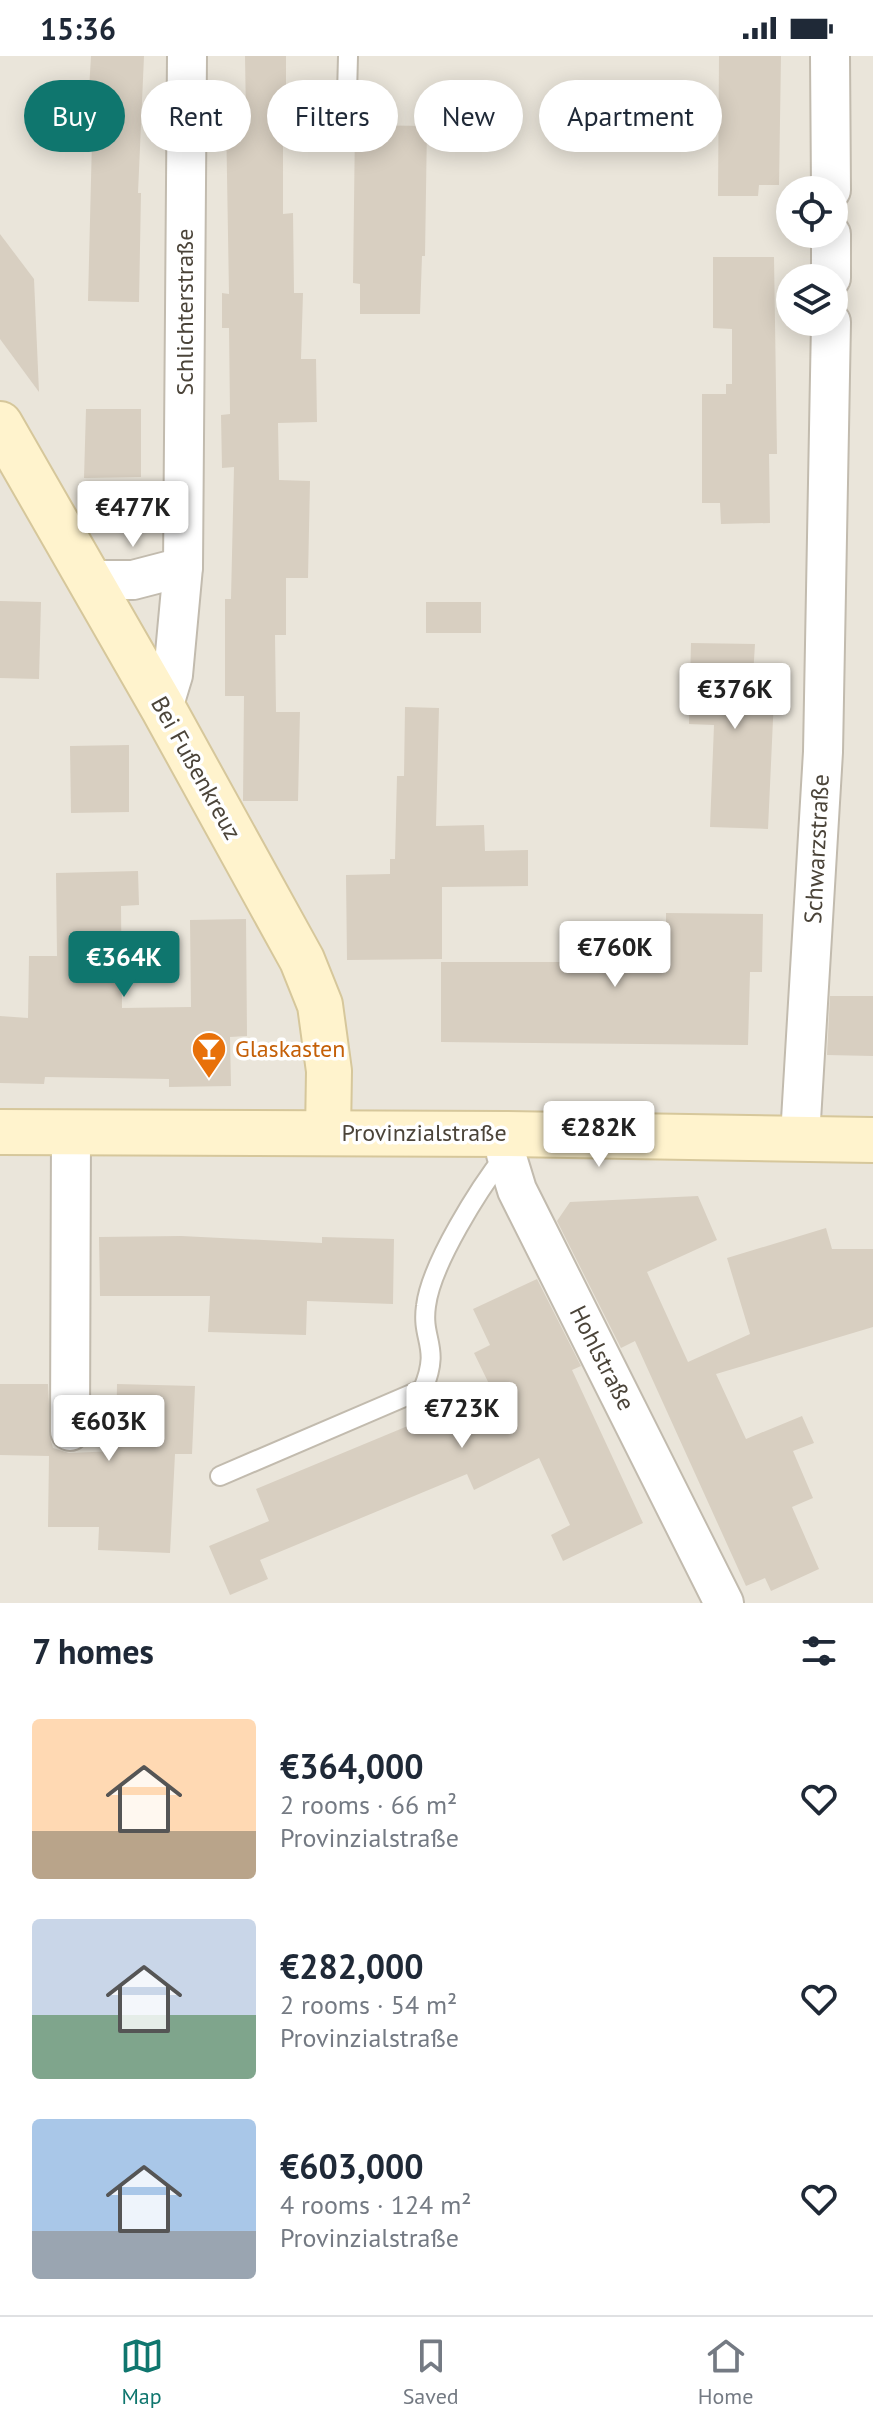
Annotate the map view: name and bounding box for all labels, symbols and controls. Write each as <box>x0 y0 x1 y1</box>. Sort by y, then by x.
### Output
text: 15:36 <box>40 9 116 48</box>
chip: Buy <box>24 80 125 152</box>
chip: Rent <box>141 80 251 152</box>
chip: Filters <box>267 80 398 152</box>
chip: New <box>414 80 523 152</box>
chip: Apartment <box>539 80 722 152</box>
map controls <box>776 176 848 336</box>
button: locate <box>776 176 848 248</box>
street label: Schlichterstraße <box>169 228 200 396</box>
button: layers <box>776 264 848 336</box>
pin: €477K <box>77 481 189 549</box>
text: €477K <box>95 490 171 523</box>
pin: €376K <box>679 663 791 731</box>
text: €376K <box>697 672 773 705</box>
street label: Bei Fußenkreuz <box>144 691 249 845</box>
street label: Schwarzstraße <box>797 773 836 925</box>
pin: €760K <box>559 921 671 989</box>
text: €760K <box>577 930 653 963</box>
pin: €364K <box>68 931 180 999</box>
text: €364K <box>86 940 162 973</box>
bar icon: Glaskasten <box>190 1030 228 1080</box>
place label: Glaskasten <box>235 1033 345 1064</box>
pin: €282K <box>543 1101 655 1169</box>
text: €282K <box>561 1110 637 1143</box>
street label: Provinzialstraße <box>341 1117 507 1148</box>
street label: Hohlstraße <box>563 1300 642 1416</box>
pin: €723K <box>406 1382 518 1450</box>
text: €723K <box>424 1391 500 1424</box>
pin: €603K <box>53 1395 165 1463</box>
text: €603K <box>71 1404 147 1437</box>
text: 7 homes <box>32 1629 154 1673</box>
icon: filters <box>797 1629 841 1673</box>
text: €364,000 <box>280 1744 424 1788</box>
icon: home <box>96 1751 192 1847</box>
icon: heart <box>797 1777 841 1821</box>
text: 2 rooms · 66 m² <box>280 1788 457 1821</box>
text: Provinzialstraße <box>280 1821 459 1854</box>
text: €282,000 <box>280 1944 424 1988</box>
icon: home <box>96 1951 192 2047</box>
icon: heart <box>797 1977 841 2021</box>
text: 2 rooms · 54 m² <box>280 1988 457 2021</box>
text: Provinzialstraße <box>280 2021 459 2054</box>
text: €603,000 <box>280 2144 424 2188</box>
icon: home <box>96 2151 192 2247</box>
icon: heart <box>797 2177 841 2221</box>
text: 4 rooms · 124 m² <box>280 2188 472 2221</box>
text: Provinzialstraße <box>280 2221 459 2254</box>
tab: Map <box>120 2334 164 2410</box>
tab: Saved <box>403 2334 459 2410</box>
tab: Home <box>698 2334 753 2410</box>

